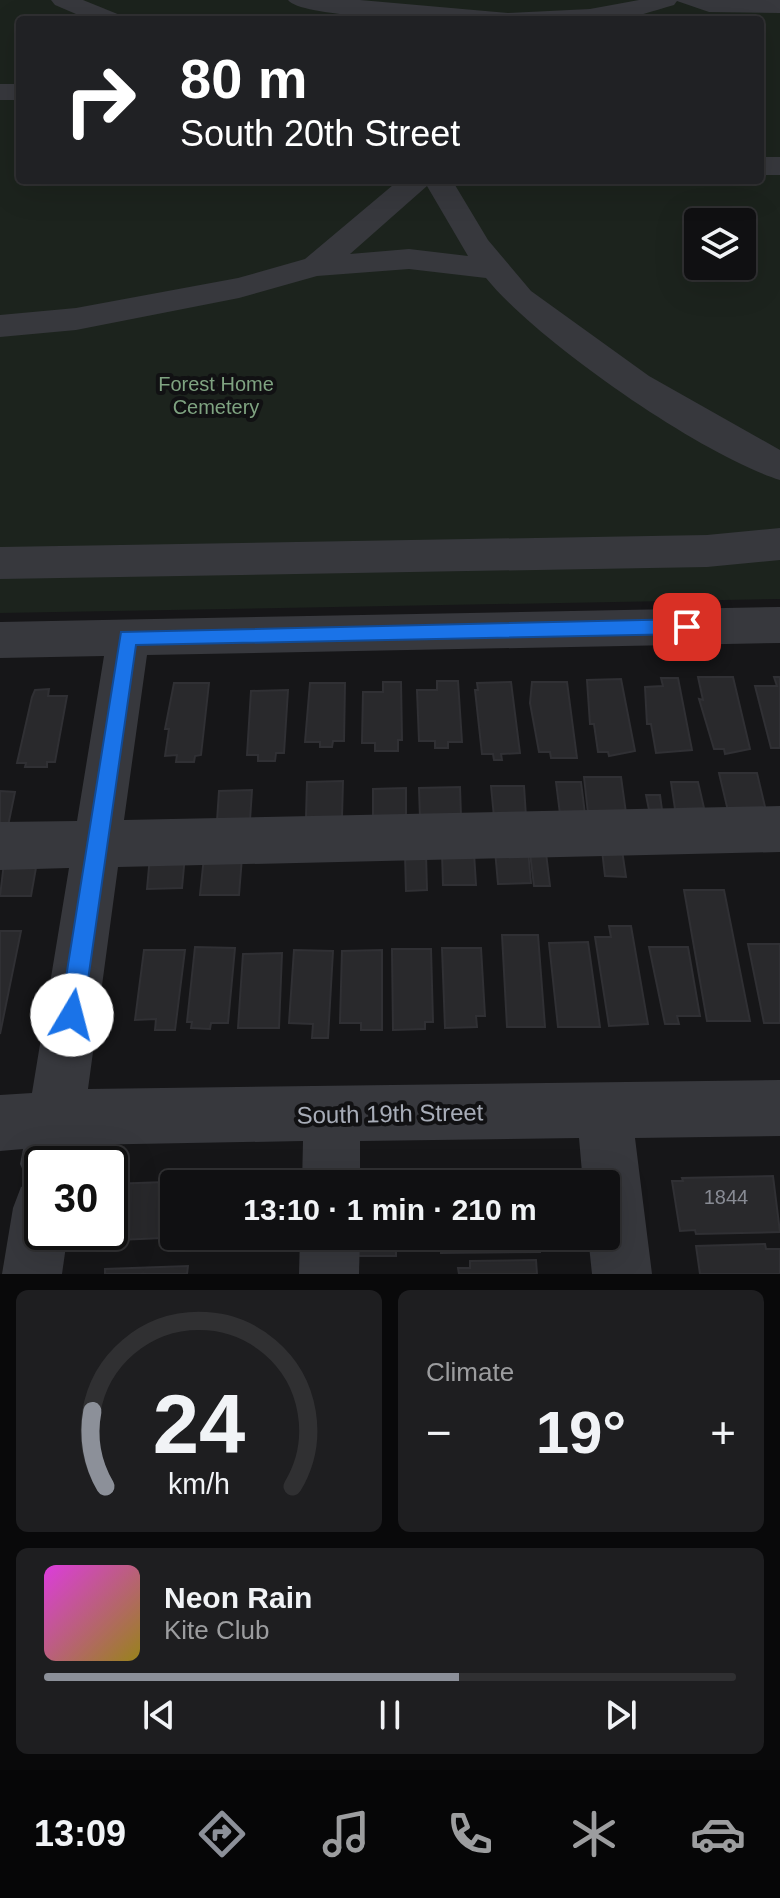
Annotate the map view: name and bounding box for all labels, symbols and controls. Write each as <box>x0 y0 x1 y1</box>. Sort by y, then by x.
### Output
text: 80 m <box>180 47 308 110</box>
icon: right <box>48 48 152 152</box>
text: South 20th Street <box>180 113 460 154</box>
map controls <box>684 208 756 280</box>
button: layers <box>684 208 756 280</box>
park label: Forest Home Cemetery <box>158 373 274 418</box>
pin <box>653 593 721 661</box>
icon: arrive <box>665 605 709 649</box>
position arrow <box>30 973 114 1057</box>
street label: South 19th Street <box>296 1098 484 1129</box>
speed limit sign: 30 <box>24 1146 128 1250</box>
house number: 1844 <box>704 1186 748 1208</box>
text: 13:10 · 1 min · 210 m <box>243 1193 537 1226</box>
text: Climate <box>426 1357 514 1387</box>
text: 24 <box>153 1378 245 1471</box>
text: 19° <box>536 1399 626 1466</box>
text: − <box>426 1408 452 1457</box>
text: + <box>710 1408 736 1457</box>
text: km/h <box>168 1468 230 1500</box>
text: Neon Rain <box>164 1581 312 1614</box>
text: Kite Club <box>164 1615 270 1645</box>
icon: previous <box>137 1693 181 1737</box>
icon: pause <box>368 1693 412 1737</box>
icon: next <box>599 1693 643 1737</box>
icon: directions <box>194 1806 250 1862</box>
icon: music <box>318 1806 374 1862</box>
icon: phone <box>442 1806 498 1862</box>
icon: climate <box>566 1806 622 1862</box>
icon: car <box>690 1806 746 1862</box>
text: 13:09 <box>34 1813 126 1854</box>

